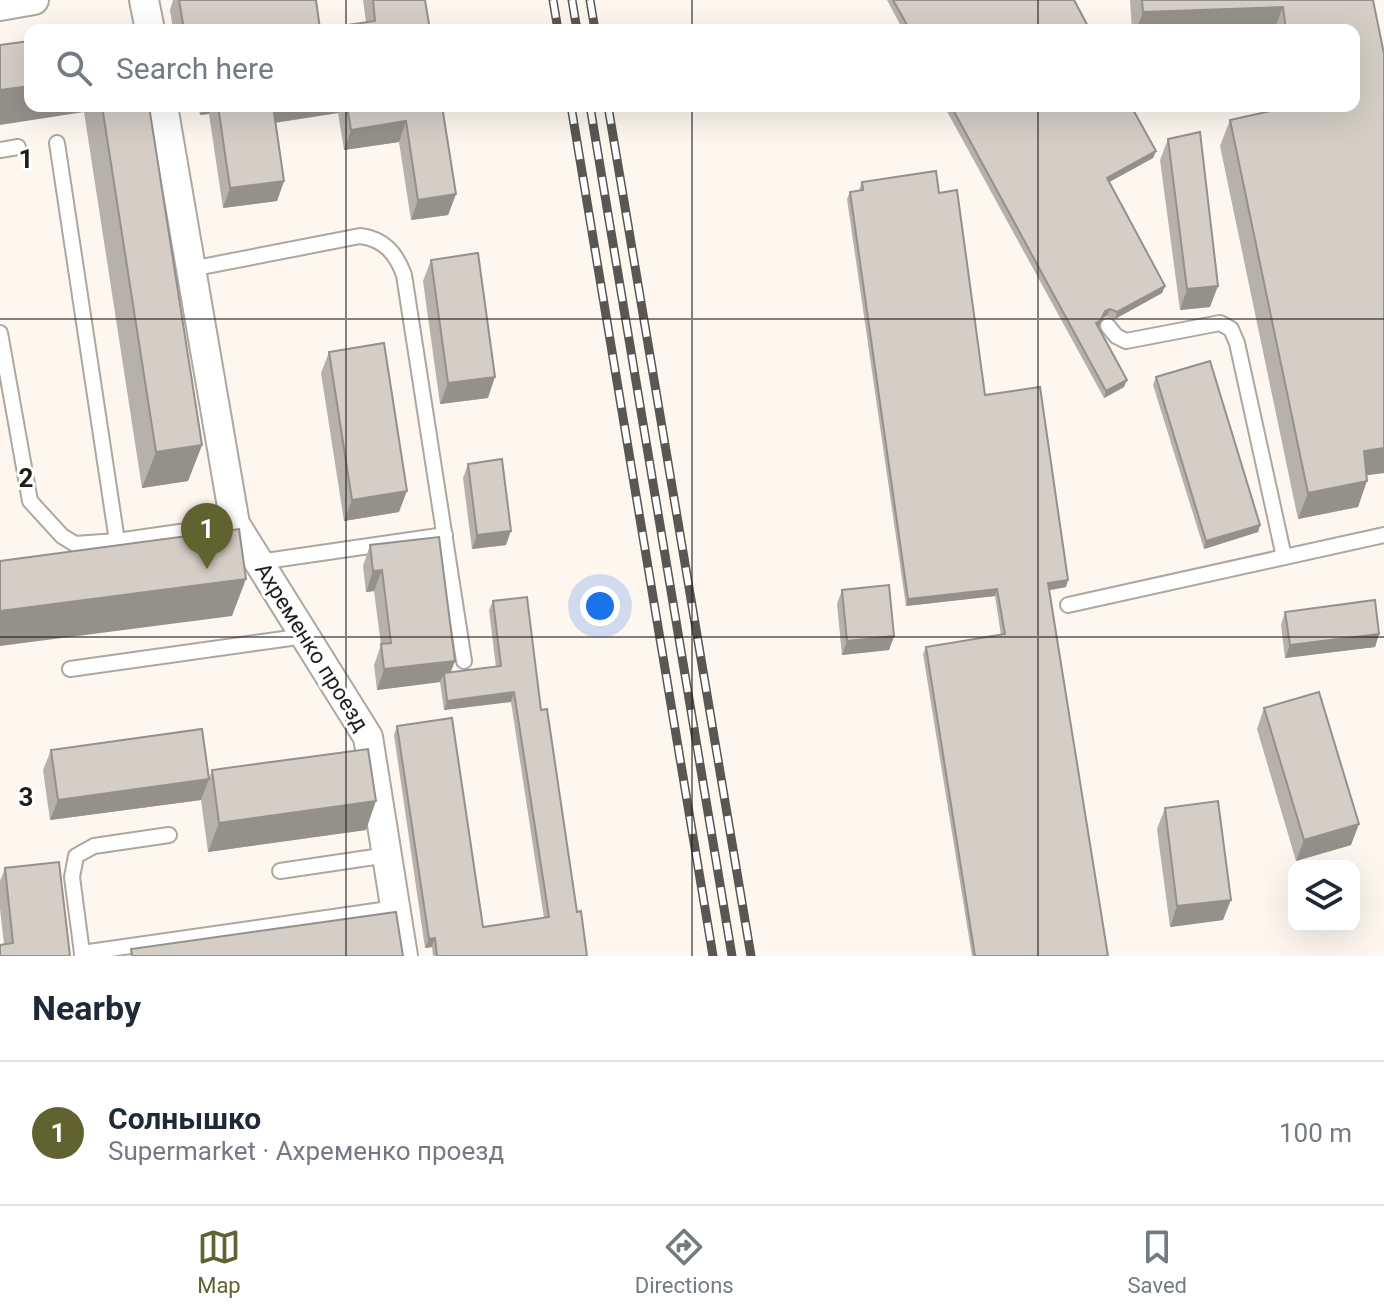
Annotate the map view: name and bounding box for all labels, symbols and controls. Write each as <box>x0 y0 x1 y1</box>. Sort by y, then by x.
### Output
search box <box>24 24 1360 112</box>
icon: search <box>52 46 96 90</box>
text: Search here <box>116 51 274 86</box>
text: 1 <box>19 144 33 174</box>
text: 2 <box>19 463 33 493</box>
pin: 1 <box>181 503 233 569</box>
street label: Ахременко проезд <box>250 558 374 736</box>
your location <box>580 586 620 626</box>
text: 3 <box>19 782 33 812</box>
map controls <box>1288 860 1360 932</box>
button: layers <box>1288 860 1360 932</box>
text: Nearby <box>32 988 141 1028</box>
text: Солнышко <box>108 1101 261 1136</box>
text: 1 <box>51 1118 65 1148</box>
text: 100 m <box>1279 1118 1352 1148</box>
text: Supermarket · Ахременко проезд <box>108 1136 504 1166</box>
tab: Map <box>197 1225 241 1298</box>
tab: Directions <box>635 1225 734 1298</box>
tab: Saved <box>1128 1225 1187 1298</box>

